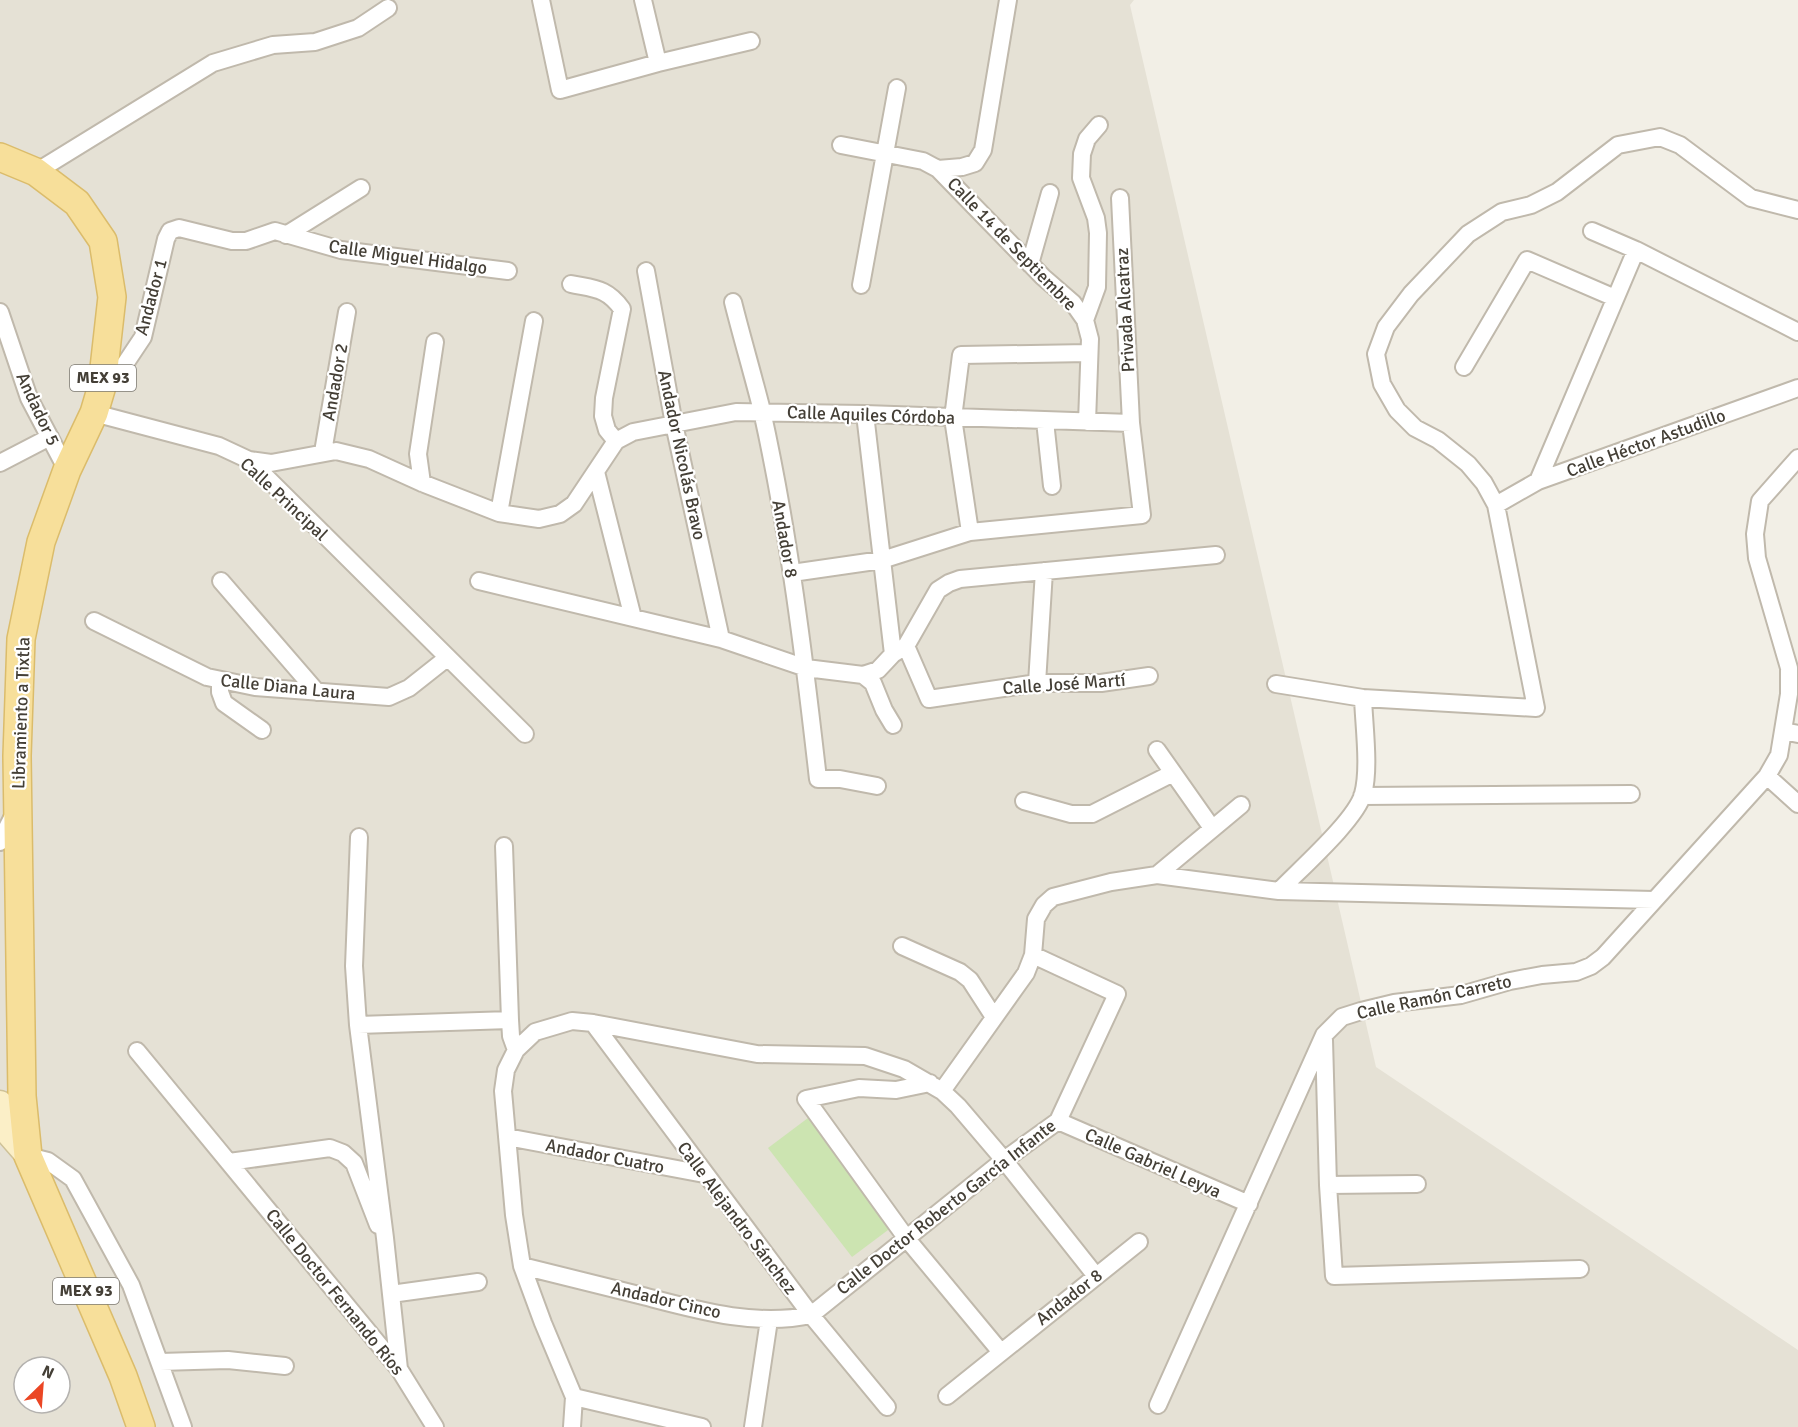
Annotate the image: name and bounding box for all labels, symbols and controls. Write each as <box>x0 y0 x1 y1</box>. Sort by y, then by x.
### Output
street label: Calle 14 de Septiembre <box>943 173 1081 315</box>
street label: Calle Miguel Hidalgo <box>327 235 489 279</box>
street label: Privada Alcatraz <box>1111 247 1139 373</box>
street label: Andador 1 <box>130 256 172 338</box>
street label: Andador 2 <box>317 341 353 423</box>
road number: MEX 93 <box>70 365 136 391</box>
street label: Andador Nicolás Bravo <box>653 368 711 542</box>
street label: Andador 5 <box>11 369 65 449</box>
street label: Calle Aquiles Córdoba <box>787 401 955 429</box>
street label: Calle Héctor Astudillo <box>1563 404 1729 482</box>
street label: Calle Principal <box>236 453 332 545</box>
street label: Andador 8 <box>767 498 803 580</box>
street label: Libramiento a Tixtla <box>7 636 35 790</box>
street label: Calle Diana Laura <box>220 669 356 705</box>
street label: Calle José Martí <box>1002 669 1126 699</box>
street label: Calle Ramón Carreto <box>1355 970 1513 1024</box>
street label: Calle Doctor Roberto García Infante <box>832 1114 1060 1300</box>
street label: Calle Gabriel Leyva <box>1082 1123 1224 1203</box>
street label: Andador Cuatro <box>544 1134 666 1178</box>
street label: Calle Alejandro Sánchez <box>672 1137 802 1299</box>
street label: Calle Doctor Fernando Ríos <box>261 1204 409 1380</box>
street label: Andador 8 <box>1031 1264 1107 1330</box>
street label: Andador Cinco <box>609 1277 723 1323</box>
road number: MEX 93 <box>53 1278 119 1304</box>
north arrow <box>12 1355 72 1415</box>
text: N <box>39 1361 57 1384</box>

